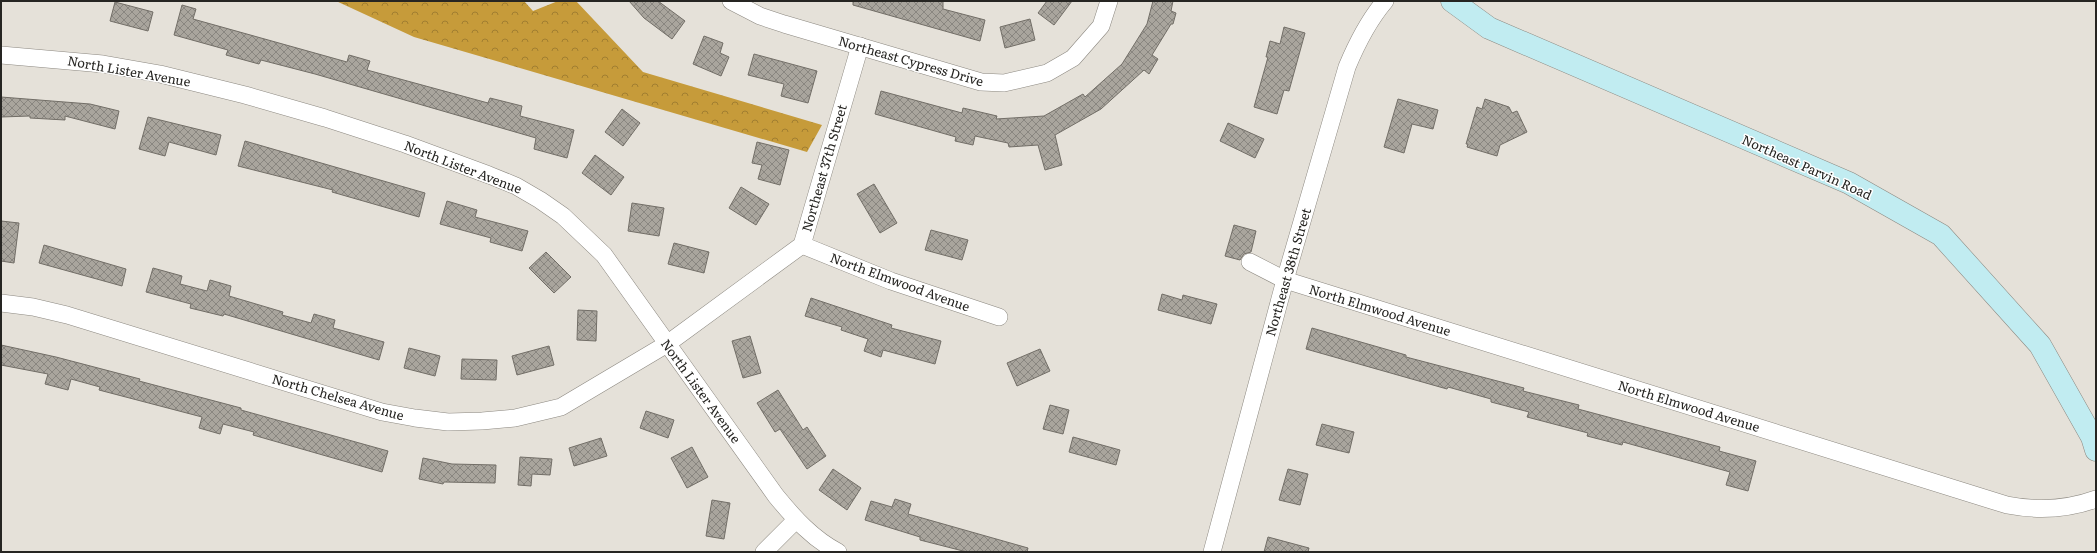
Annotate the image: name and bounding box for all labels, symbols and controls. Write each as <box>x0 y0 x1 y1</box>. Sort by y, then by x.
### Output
street label: Northeast Cypress Drive <box>836 31 986 90</box>
street label: North Lister Avenue <box>66 50 192 91</box>
street label: Northeast 37th Street <box>796 101 851 234</box>
street label: Northeast Parvin Road <box>1739 129 1875 204</box>
street label: North Lister Avenue <box>401 135 525 198</box>
street label: Northeast 38th Street <box>1260 205 1315 338</box>
street label: North Elmwood Avenue <box>828 247 973 316</box>
street label: North Elmwood Avenue <box>1307 279 1454 340</box>
street label: North Lister Avenue <box>657 335 746 447</box>
street label: North Chelsea Avenue <box>270 369 407 425</box>
street label: North Elmwood Avenue <box>1616 375 1763 436</box>

